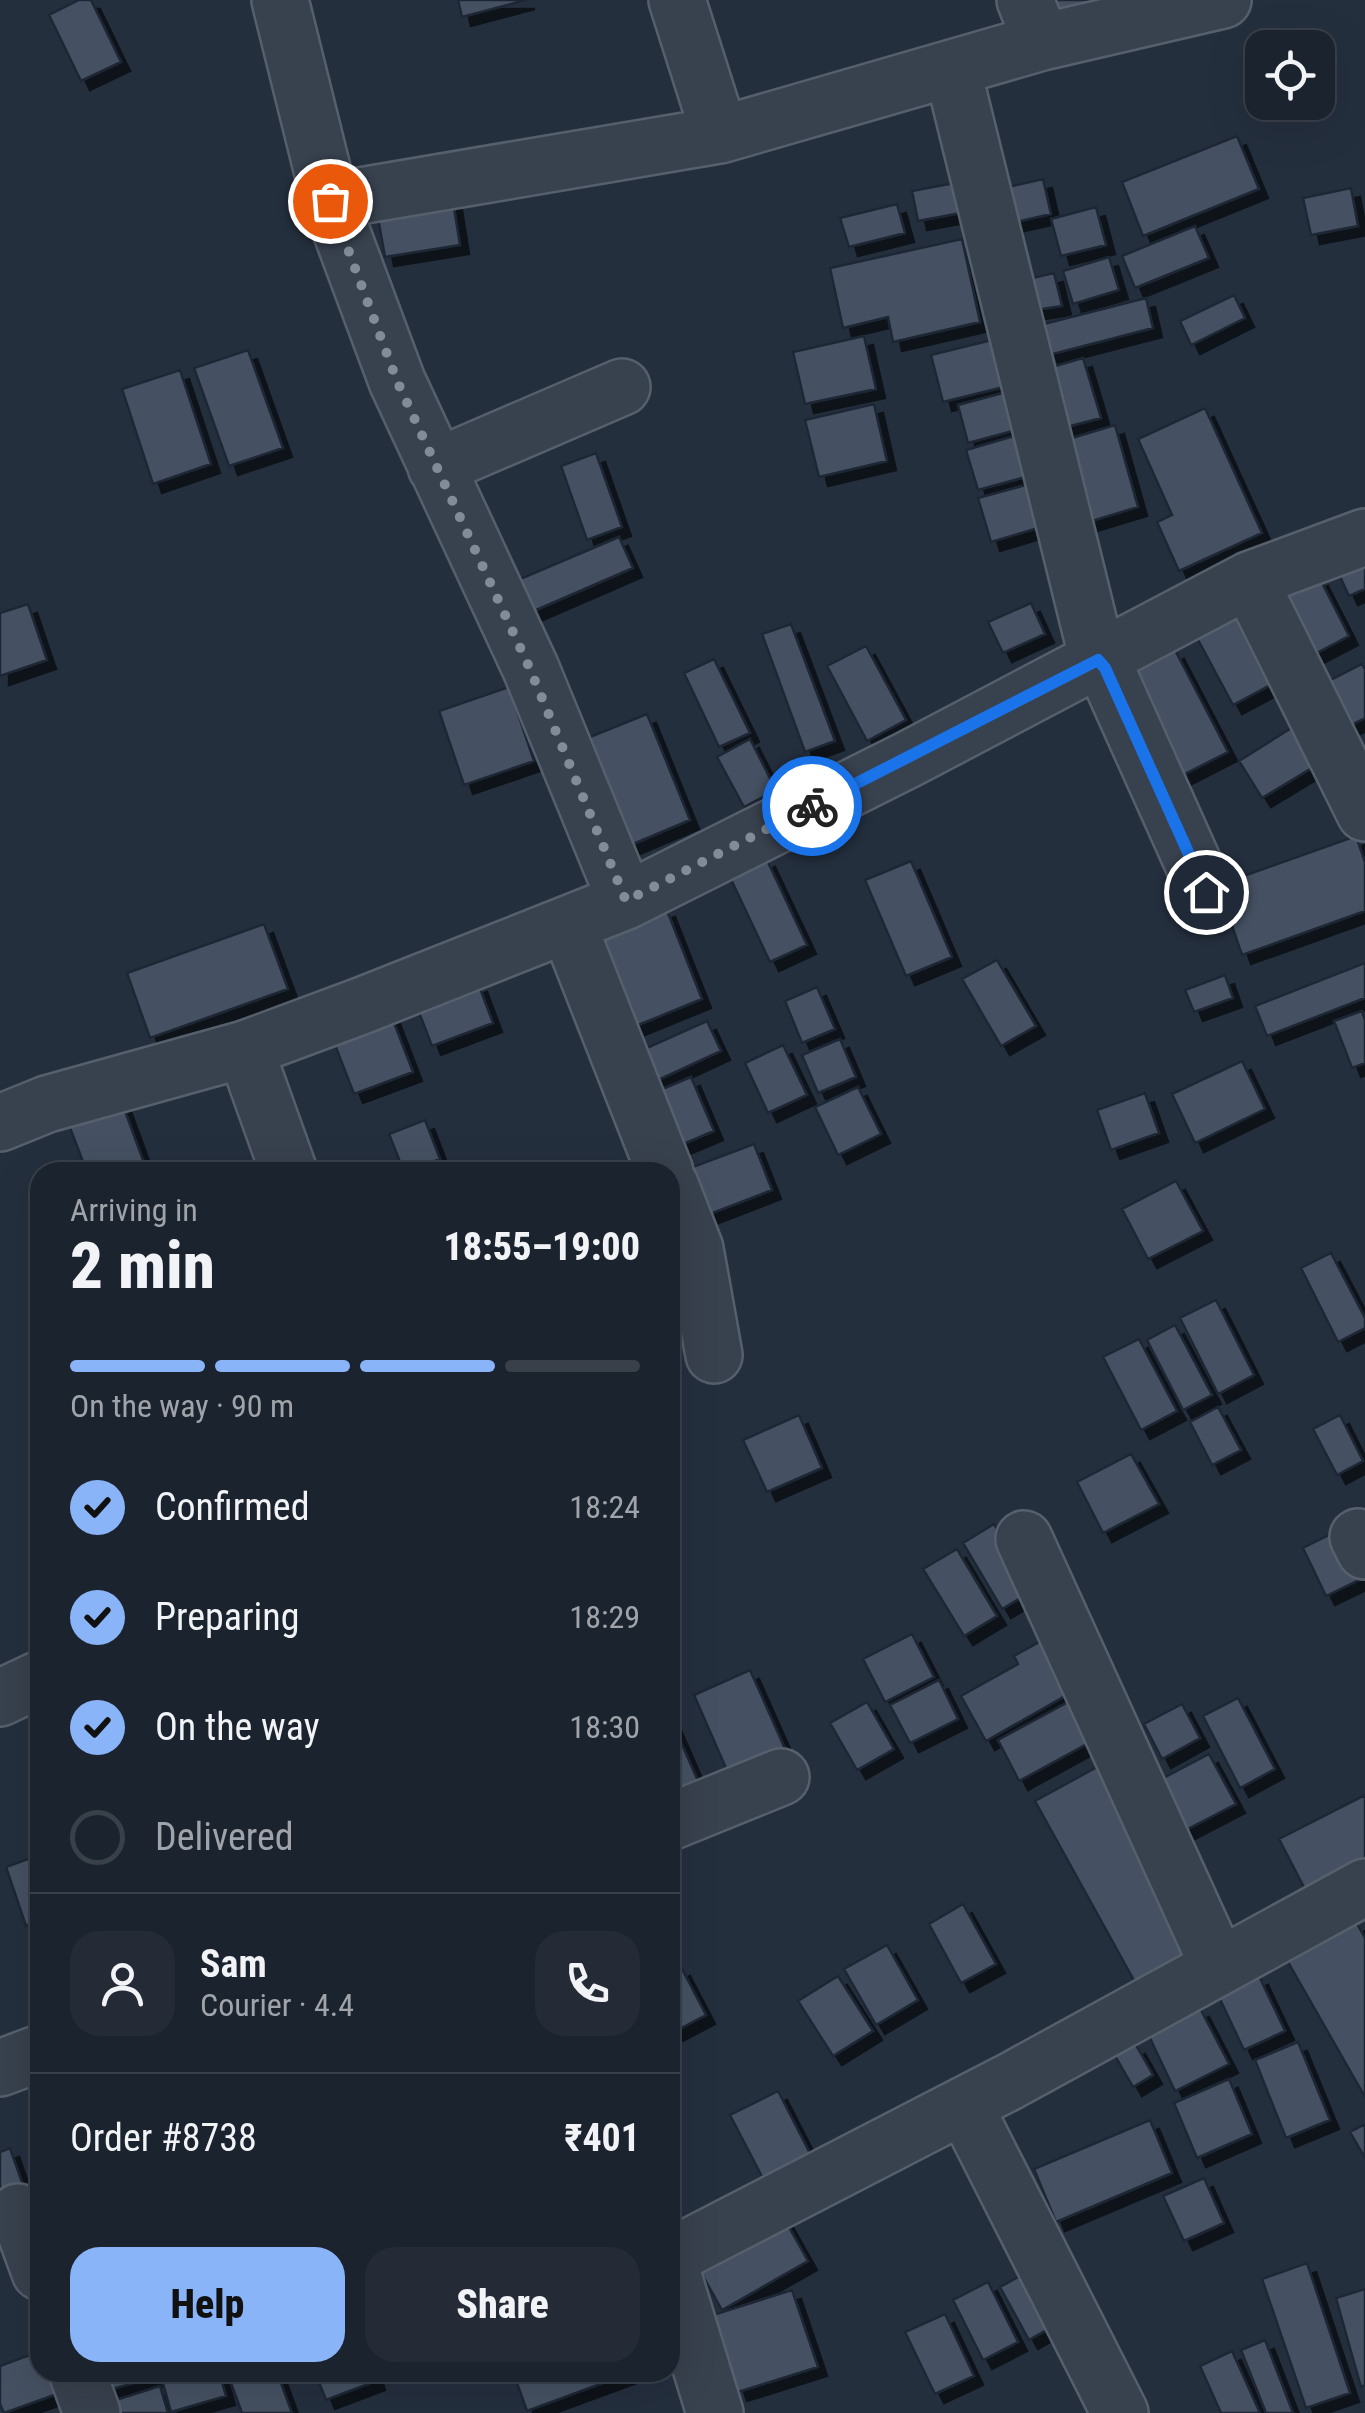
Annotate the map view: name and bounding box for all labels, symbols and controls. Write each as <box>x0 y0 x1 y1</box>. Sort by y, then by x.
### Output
map controls <box>1245 30 1335 120</box>
button: locate <box>1245 30 1335 120</box>
pin <box>288 159 373 244</box>
icon: bag <box>303 174 358 229</box>
courier <box>762 756 862 856</box>
icon: bike <box>785 779 840 834</box>
pin <box>1164 850 1249 935</box>
icon: home <box>1179 865 1234 920</box>
text: Arriving in <box>70 1191 198 1229</box>
text: 18:55–19:00 <box>443 1225 640 1269</box>
text: 2 min <box>70 1228 215 1304</box>
text: On the way · 90 m <box>70 1387 294 1425</box>
icon: check <box>70 1480 125 1535</box>
text: Confirmed <box>155 1485 310 1529</box>
text: 18:24 <box>569 1488 640 1526</box>
icon: check <box>70 1590 125 1645</box>
text: Preparing <box>155 1595 300 1639</box>
text: 18:29 <box>569 1598 640 1636</box>
icon: check <box>70 1700 125 1755</box>
text: On the way <box>155 1705 320 1749</box>
text: 18:30 <box>569 1708 640 1746</box>
text: Delivered <box>155 1815 294 1859</box>
button: person <box>70 1931 175 2036</box>
button: phone <box>535 1931 640 2036</box>
text: Sam <box>200 1942 267 1986</box>
text: Courier · 4.4 <box>200 1986 354 2024</box>
text: Order #8738 <box>70 2116 257 2160</box>
text: ₹401 <box>564 2116 640 2160</box>
button: Help <box>70 2247 345 2362</box>
button: Share <box>365 2247 640 2362</box>

